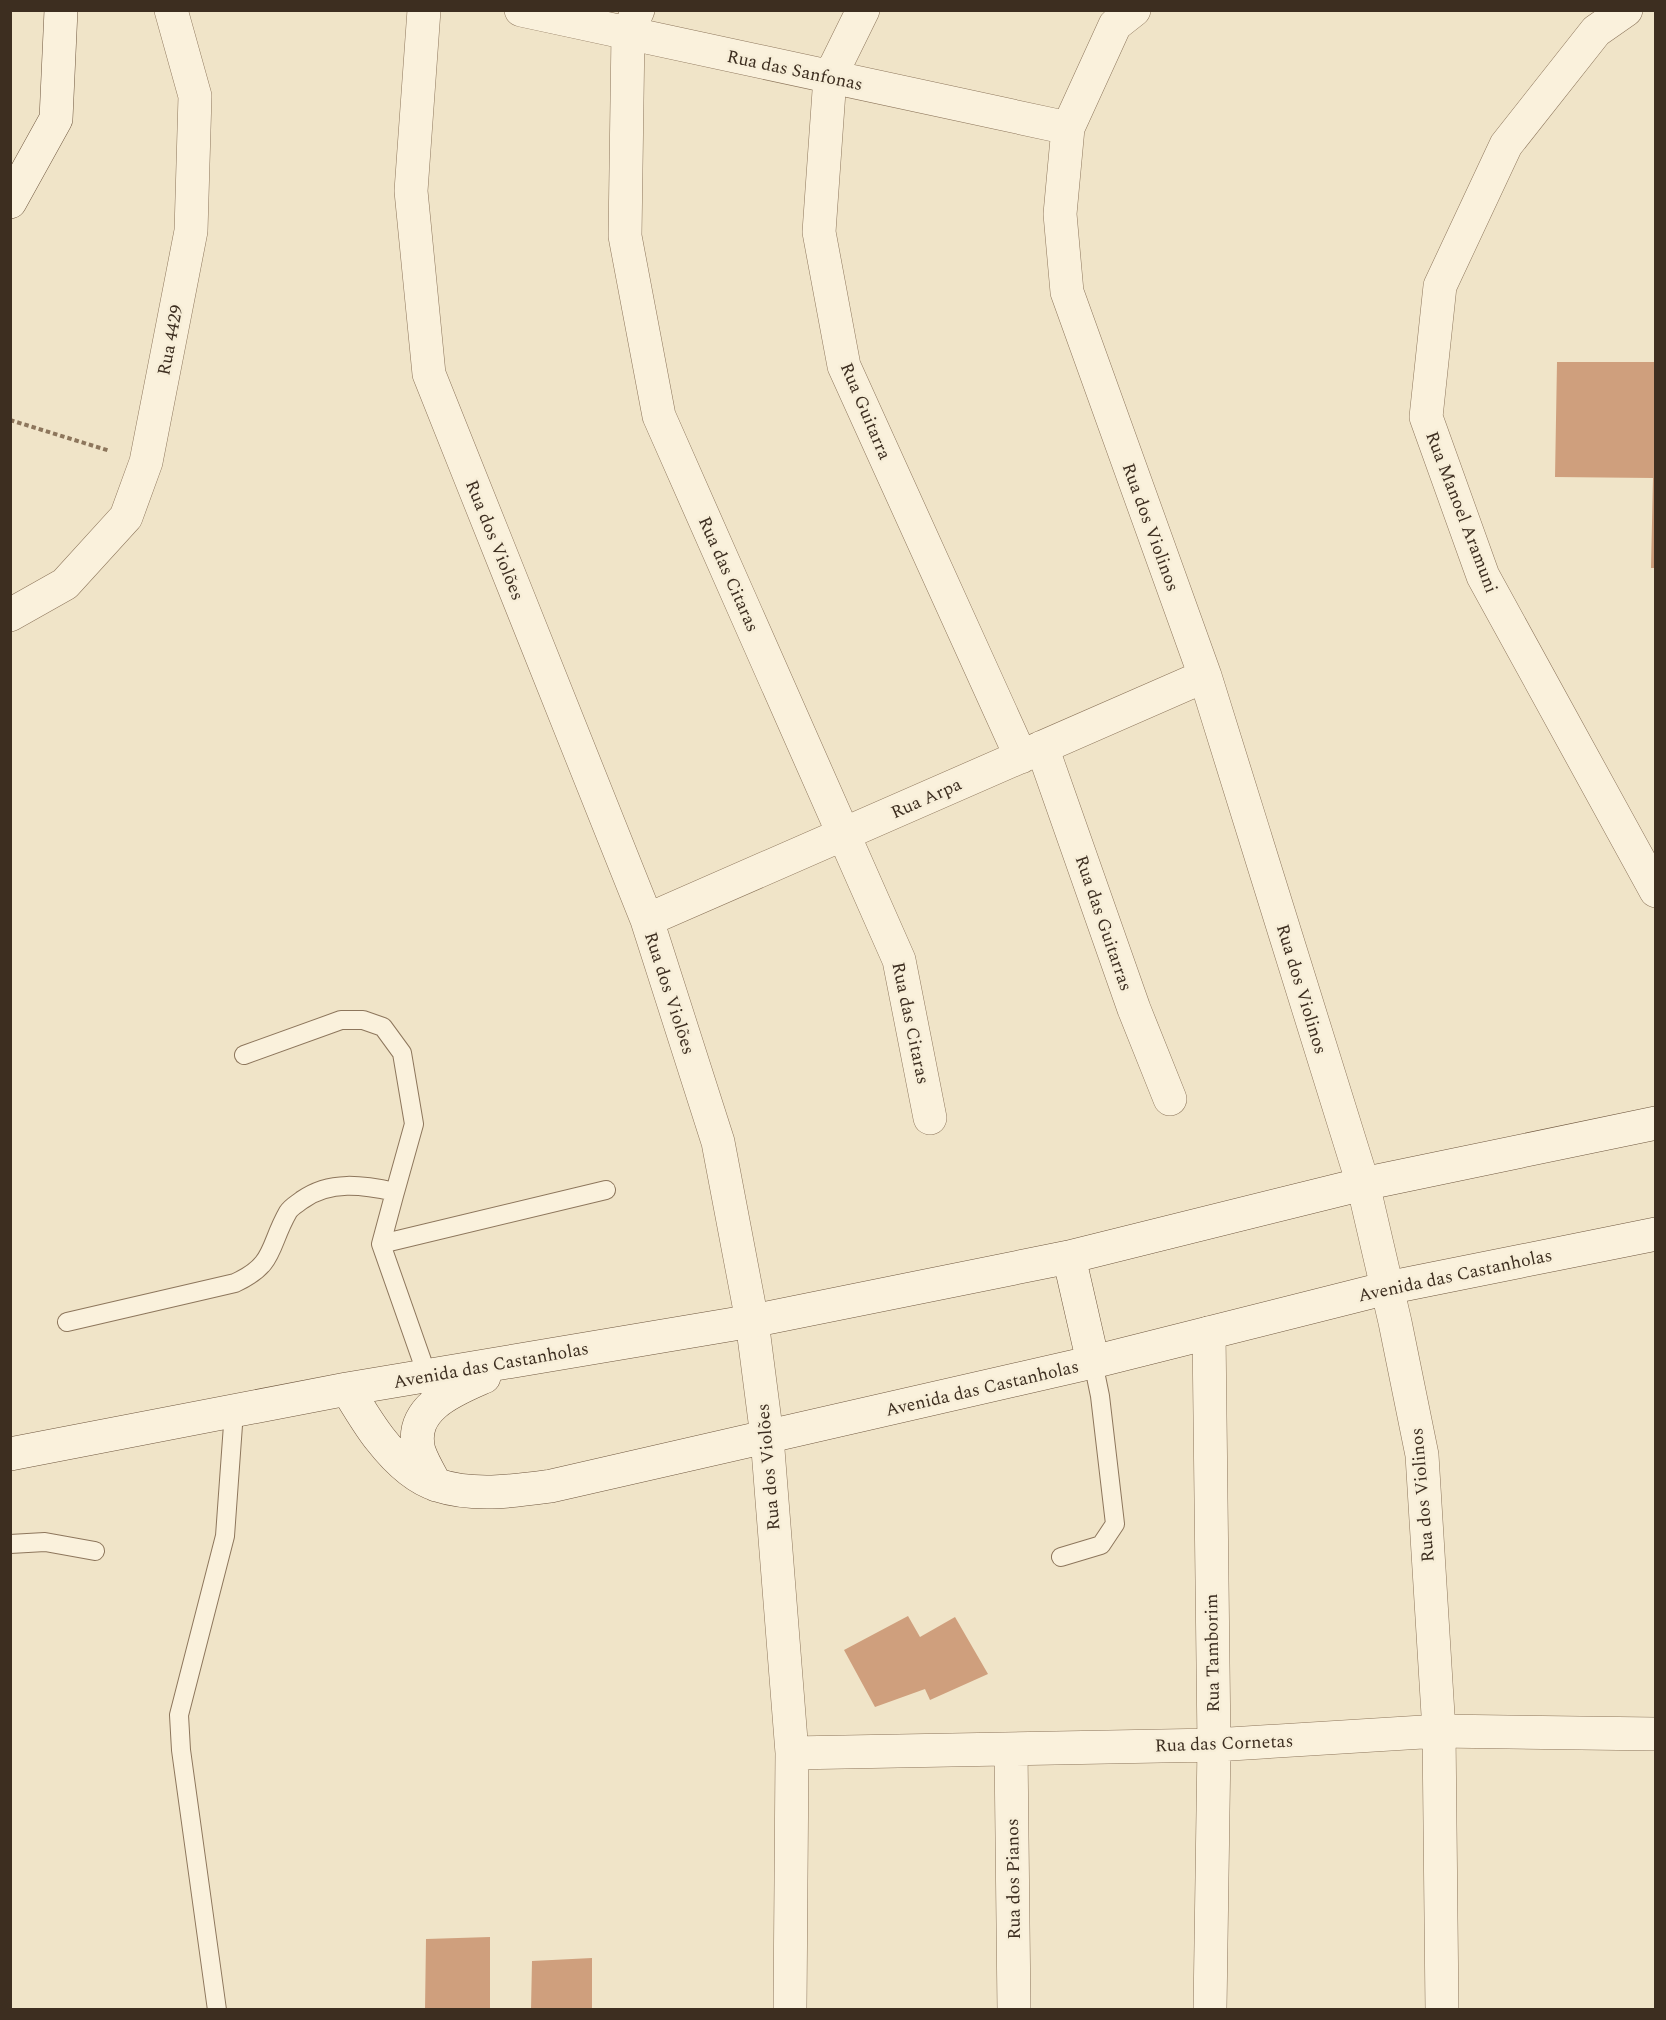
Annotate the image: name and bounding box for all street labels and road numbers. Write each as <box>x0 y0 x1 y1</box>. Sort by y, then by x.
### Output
street label: Rua das Sanfonas <box>724 43 865 98</box>
street label: Rua 4429 <box>150 303 191 378</box>
street label: Rua Guitarra <box>833 358 898 464</box>
street label: Rua Manoel Aramuni <box>1418 427 1505 597</box>
street label: Rua dos Violinos <box>1115 459 1186 595</box>
street label: Rua dos Violões <box>458 476 531 604</box>
street label: Rua das Citaras <box>691 512 766 636</box>
street label: Rua Arpa <box>886 771 966 826</box>
street label: Rua das Guitarras <box>1068 852 1139 995</box>
street label: Rua dos Violinos <box>1269 921 1334 1058</box>
street label: Rua dos Violões <box>637 928 702 1058</box>
street label: Rua das Citaras <box>884 960 937 1087</box>
street label: Avenida das Castanholas <box>1356 1242 1555 1309</box>
street label: Avenida das Castanholas <box>391 1335 591 1396</box>
street label: Avenida das Castanholas <box>883 1353 1082 1424</box>
street label: Rua dos Violões <box>749 1402 788 1532</box>
street label: Rua dos Violinos <box>1403 1427 1442 1563</box>
street label: Rua Tamborim <box>1198 1593 1227 1713</box>
street label: Rua das Cornetas <box>1154 1728 1294 1759</box>
street label: Rua dos Pianos <box>999 1818 1028 1940</box>

